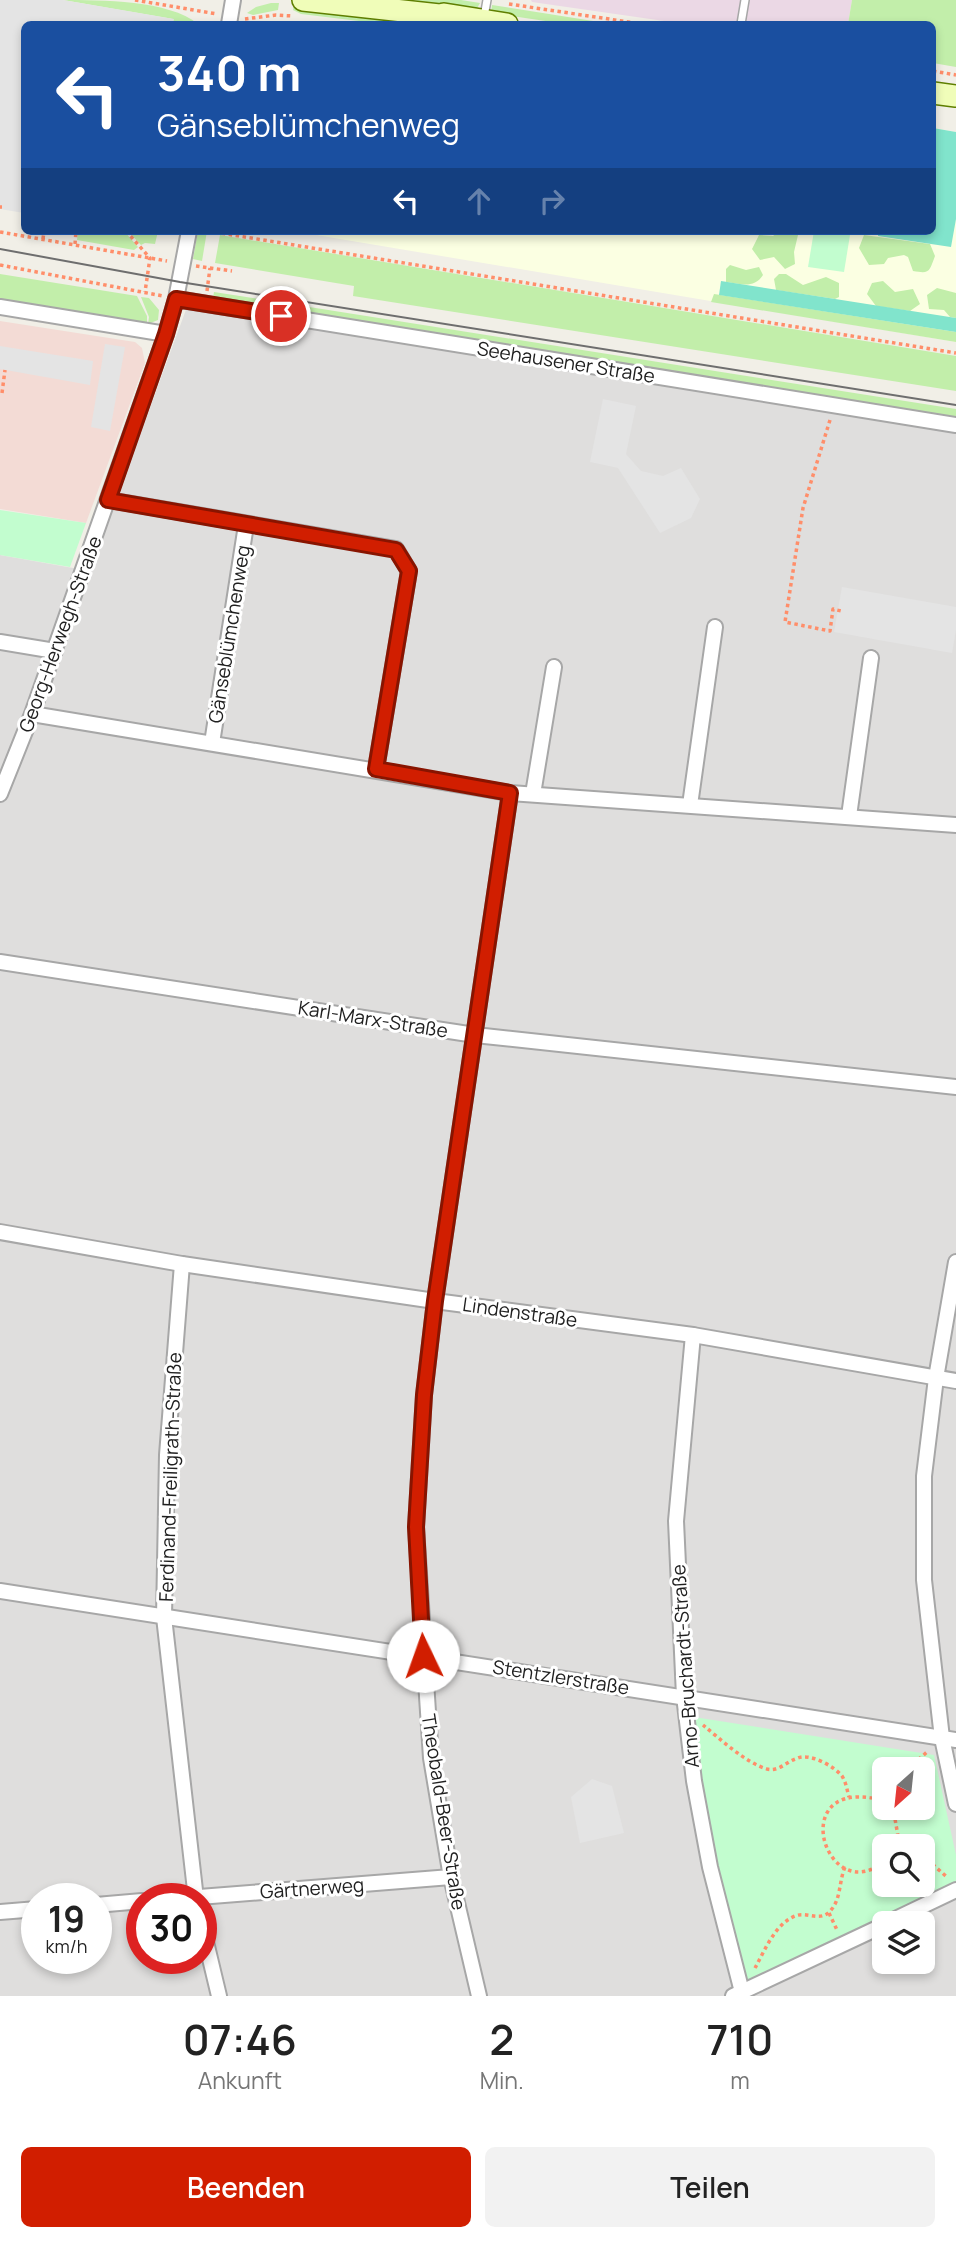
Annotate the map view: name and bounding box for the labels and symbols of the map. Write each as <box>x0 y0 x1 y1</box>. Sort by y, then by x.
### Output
pin <box>251 286 311 346</box>
street label: Seehausener Straße <box>475 335 657 389</box>
street label: Georg-Herwegh-Straße <box>12 532 108 736</box>
street label: Gänseblümchenweg <box>202 543 256 725</box>
street label: Karl-Marx-Straße <box>296 994 450 1044</box>
street label: Lindenstraße <box>461 1291 579 1333</box>
street label: Ferdinand-Freiligrath-Straße <box>153 1352 187 1602</box>
street label: Arno-Bruchardt-Straße <box>665 1563 705 1769</box>
position arrow <box>386 1619 460 1693</box>
street label: Stentzlerstraße <box>491 1653 631 1701</box>
street label: Theobald-Beer-Straße <box>416 1712 472 1912</box>
north arrow <box>872 1757 934 1820</box>
street label: Gärtnerweg <box>259 1871 365 1905</box>
speed limit sign: 30 <box>126 1883 217 1974</box>

